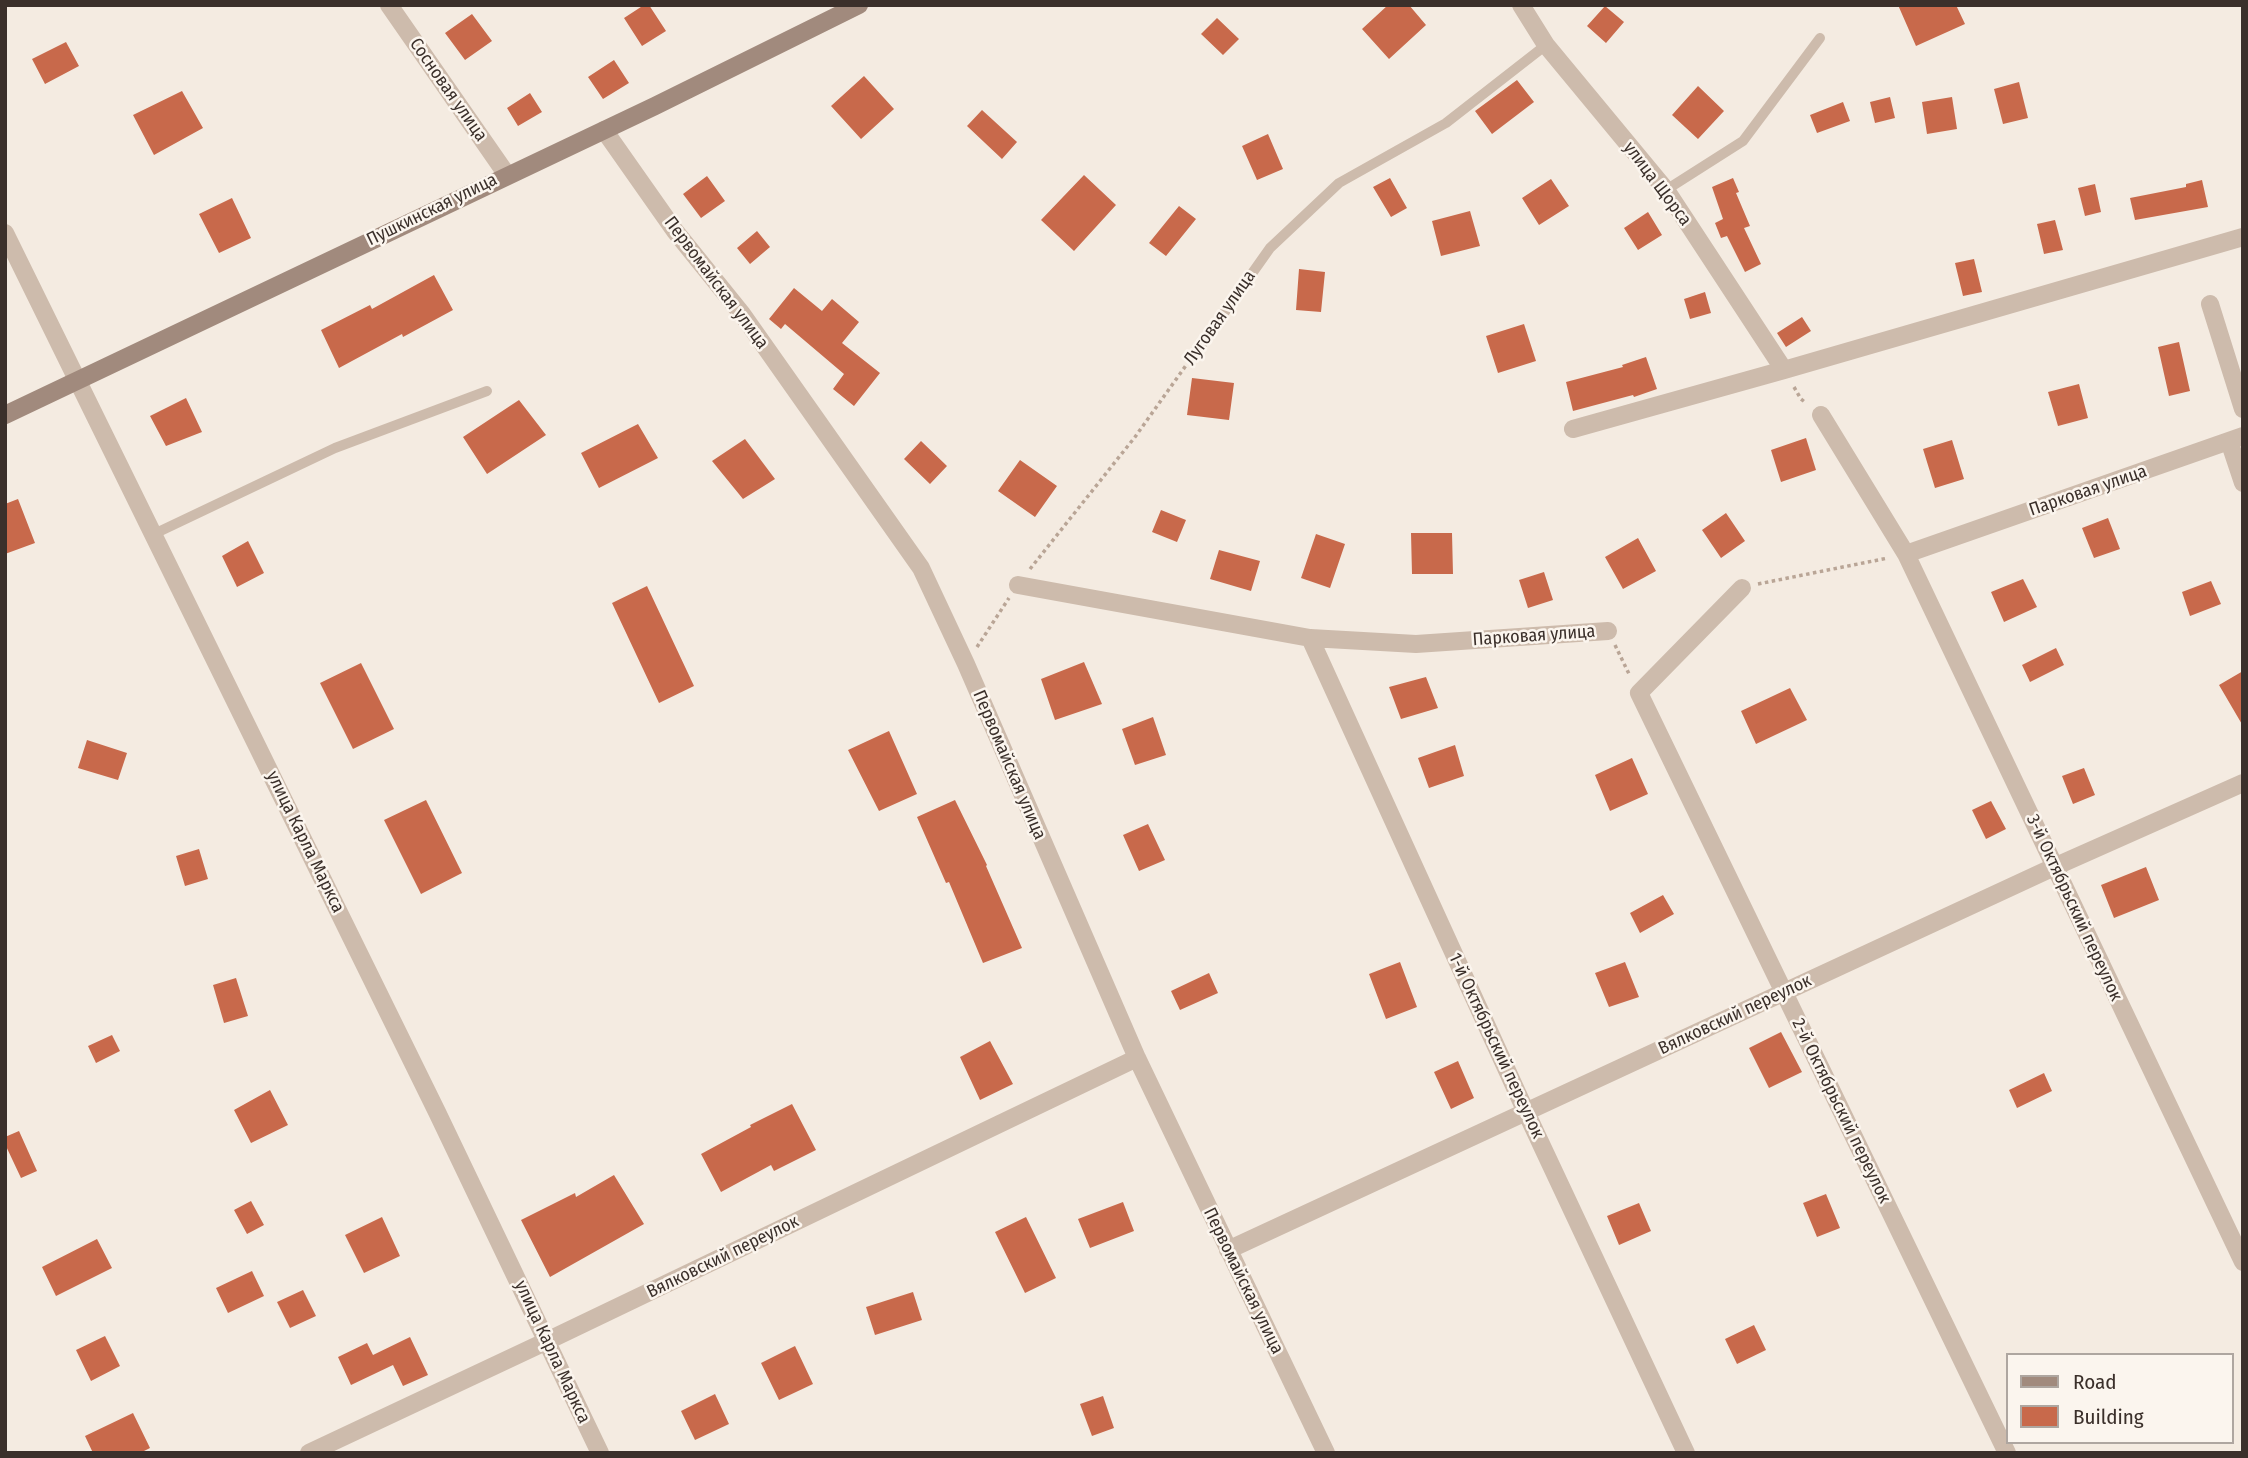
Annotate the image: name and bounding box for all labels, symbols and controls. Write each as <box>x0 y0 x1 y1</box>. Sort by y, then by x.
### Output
street label: Сосновая улица <box>404 34 492 146</box>
street label: улица Щорса <box>1618 138 1696 230</box>
street label: Пушкинская улица <box>363 169 501 251</box>
street label: Первомайская улица <box>659 213 773 353</box>
street label: Луговая улица <box>1179 267 1261 369</box>
street label: Парковая улица <box>2026 461 2150 521</box>
street label: Парковая улица <box>1472 621 1596 651</box>
street label: Первомайская улица <box>968 687 1050 843</box>
street label: улица Карла Маркса <box>261 768 349 916</box>
street label: 3-й Октябрьский переулок <box>2021 811 2127 1005</box>
street label: 1-й Октябрьский переулок <box>1444 950 1548 1142</box>
street label: Вялковский переулок <box>1655 970 1815 1060</box>
street label: 2-й Октябрьский переулок <box>1787 1015 1895 1207</box>
street label: Первомайская улица <box>1198 1204 1288 1358</box>
street label: Вялковский переулок <box>644 1211 802 1303</box>
street label: улица Карла Маркса <box>509 1277 595 1427</box>
legend <box>2007 1353 2234 1444</box>
text: Road <box>2073 1369 2117 1395</box>
text: Building <box>2073 1404 2144 1430</box>

